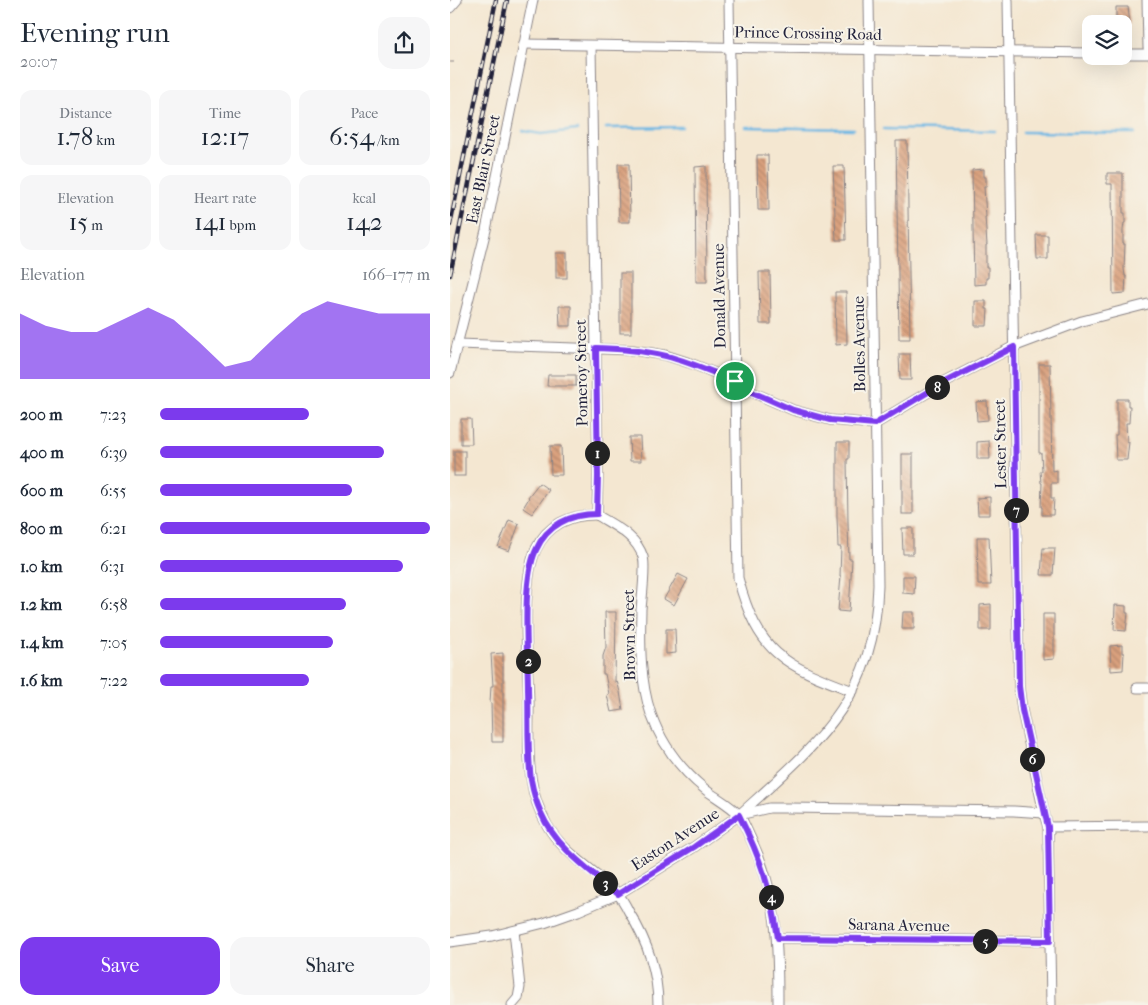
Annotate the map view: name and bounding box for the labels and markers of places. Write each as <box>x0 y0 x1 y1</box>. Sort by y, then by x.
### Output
pin <box>714 360 756 402</box>
pin: 8 <box>924 374 950 400</box>
pin: 1 <box>584 440 610 466</box>
pin: 7 <box>1004 498 1028 522</box>
pin: 2 <box>516 648 540 674</box>
pin: 6 <box>1020 746 1044 772</box>
pin: 3 <box>592 870 618 896</box>
pin: 4 <box>758 884 784 910</box>
pin: 5 <box>972 928 998 954</box>

